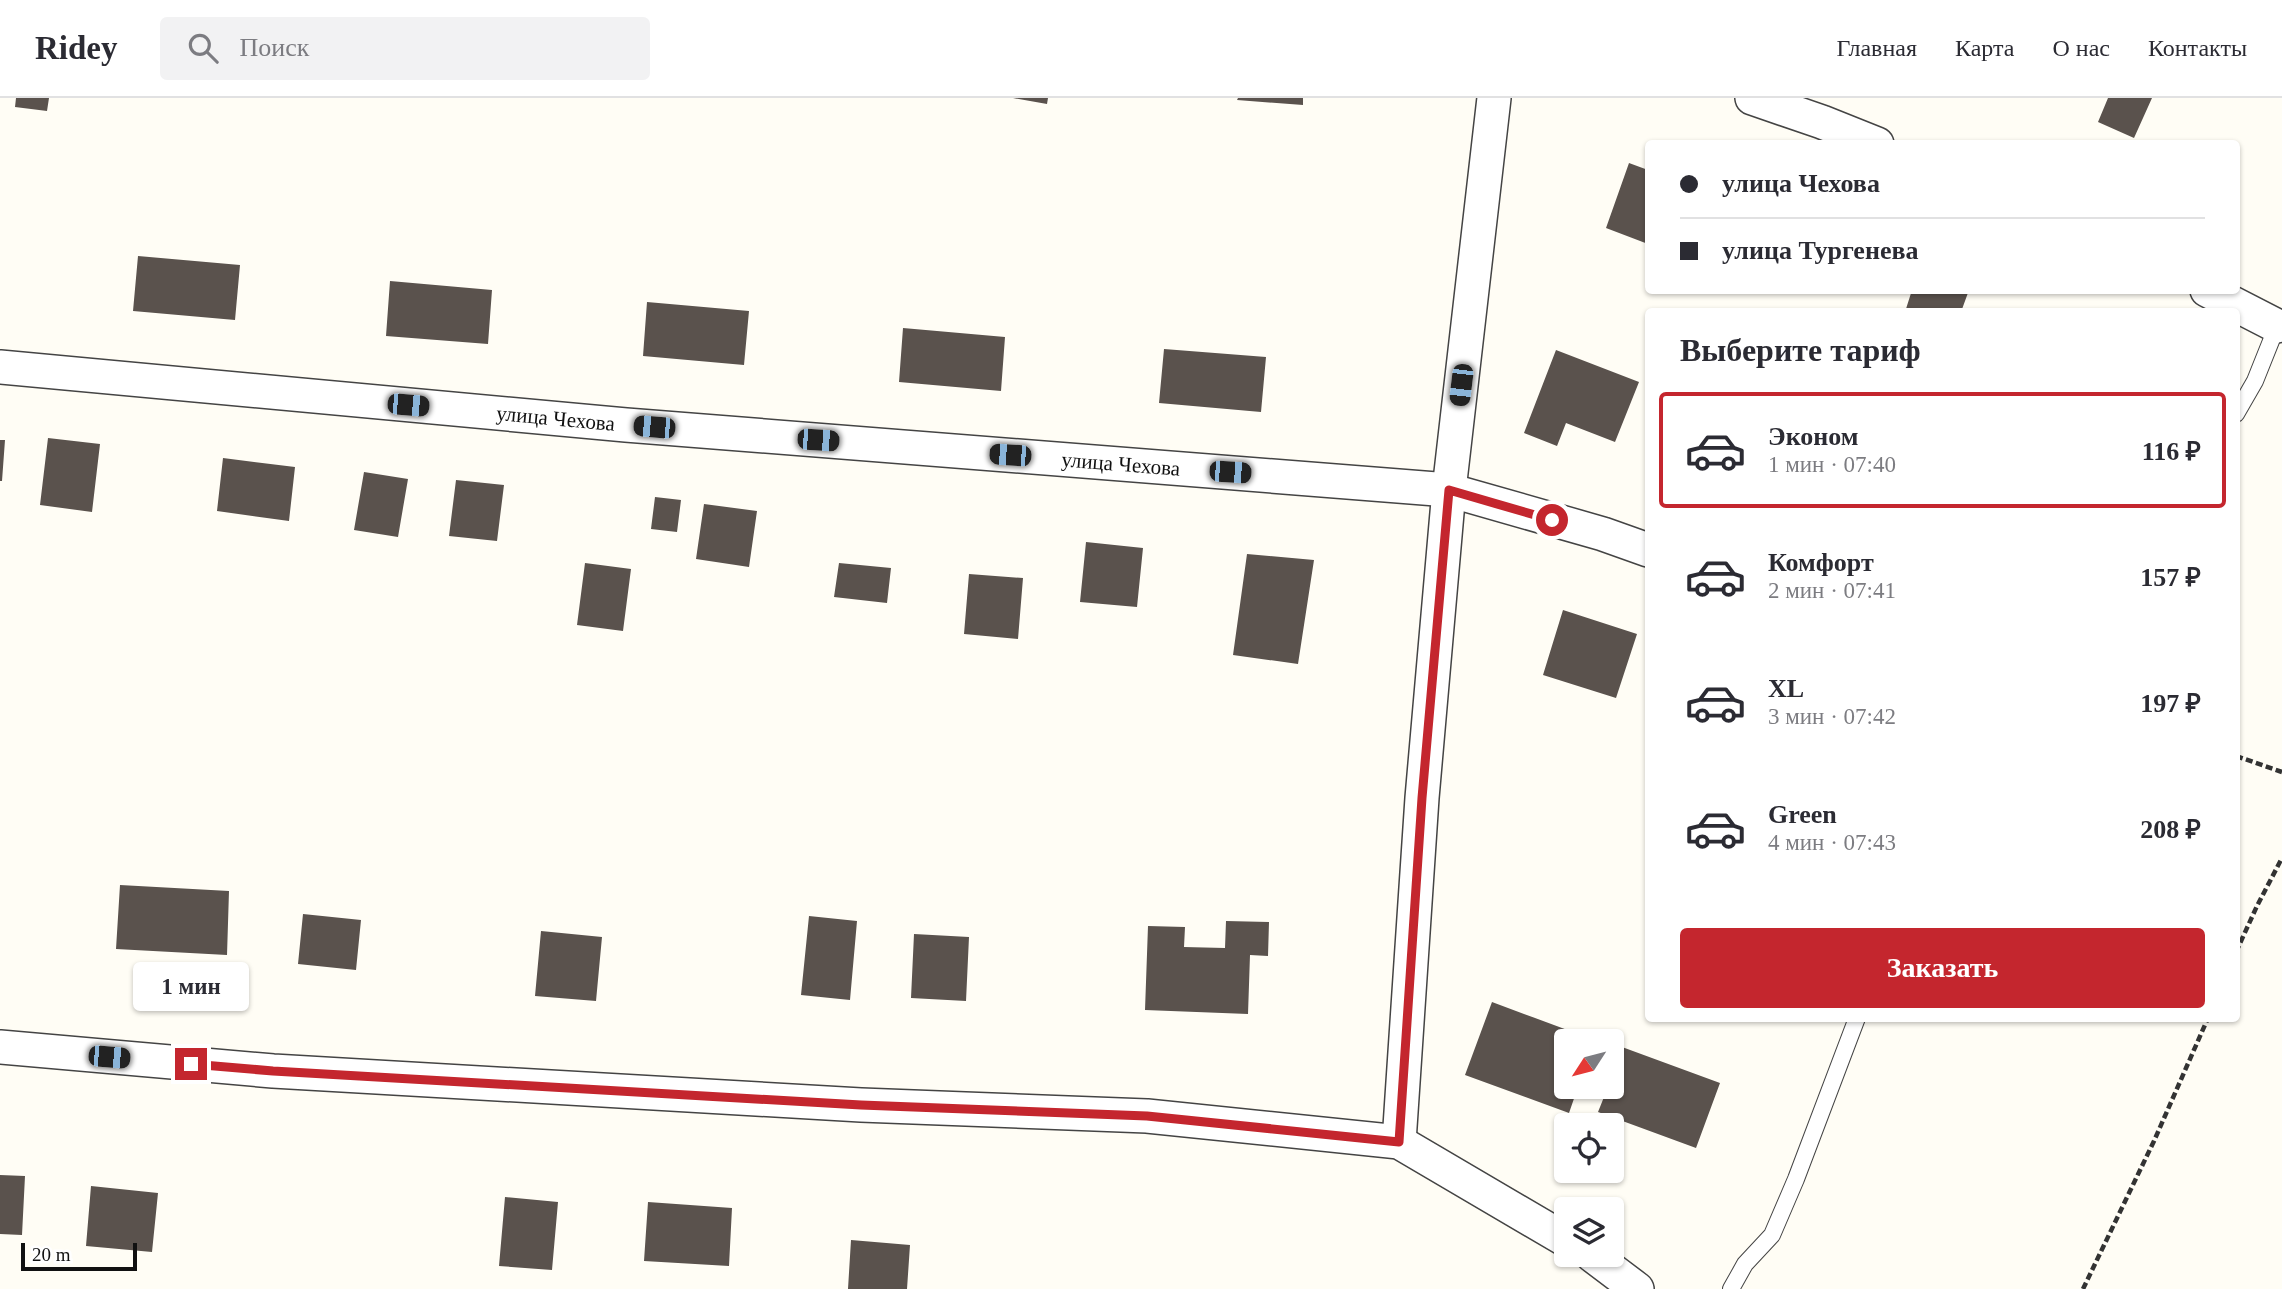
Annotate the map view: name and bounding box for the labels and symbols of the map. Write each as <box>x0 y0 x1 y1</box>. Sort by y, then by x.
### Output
car <box>1449 363 1474 407</box>
car <box>387 393 430 417</box>
street label: улица Чехова <box>495 401 617 436</box>
car <box>633 415 676 439</box>
car <box>797 428 840 452</box>
car <box>989 443 1032 467</box>
street label: улица Чехова <box>1061 447 1182 481</box>
car <box>1209 460 1252 484</box>
route start <box>1536 504 1568 536</box>
callout: 1 мин <box>133 962 249 1012</box>
north arrow <box>1554 1029 1624 1099</box>
car <box>88 1045 131 1069</box>
route end <box>175 1048 207 1080</box>
scale bar <box>21 1240 136 1272</box>

